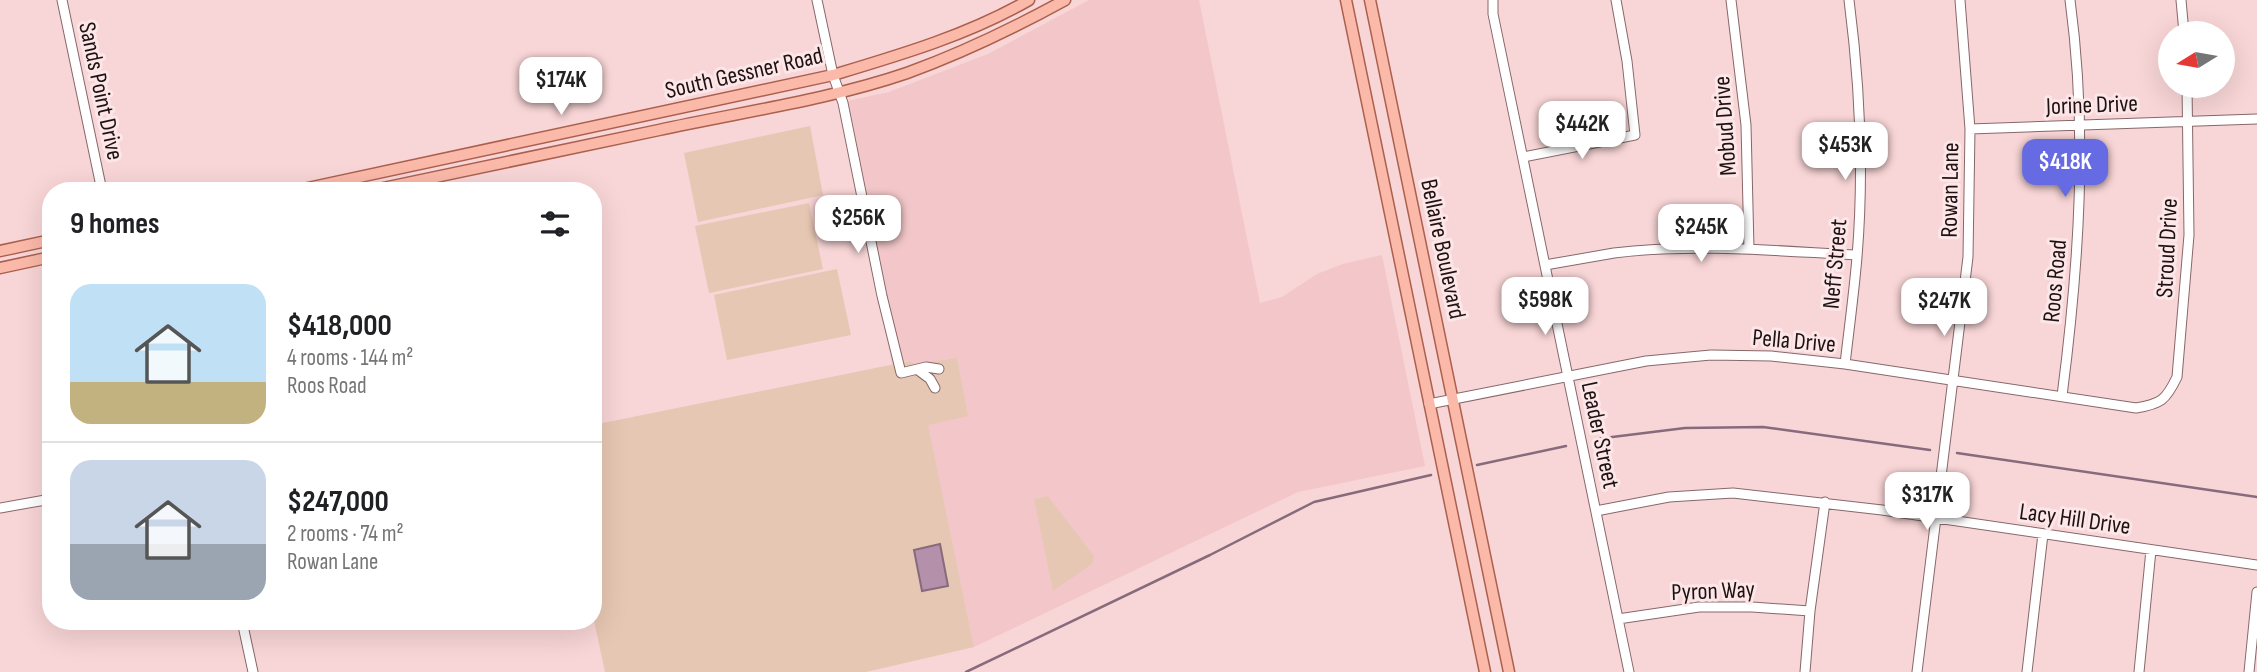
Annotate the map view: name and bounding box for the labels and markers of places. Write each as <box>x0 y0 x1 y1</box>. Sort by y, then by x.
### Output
pin: $174K <box>512 58 610 117</box>
pin: $442K <box>1533 102 1631 161</box>
pin: $453K <box>1796 122 1894 182</box>
pin: $418K <box>2016 140 2114 199</box>
pin: $256K <box>809 196 907 255</box>
pin: $245K <box>1652 204 1750 264</box>
pin: $598K <box>1496 278 1594 337</box>
pin: $247K <box>1895 278 1993 338</box>
pin: $317K <box>1878 472 1976 532</box>

